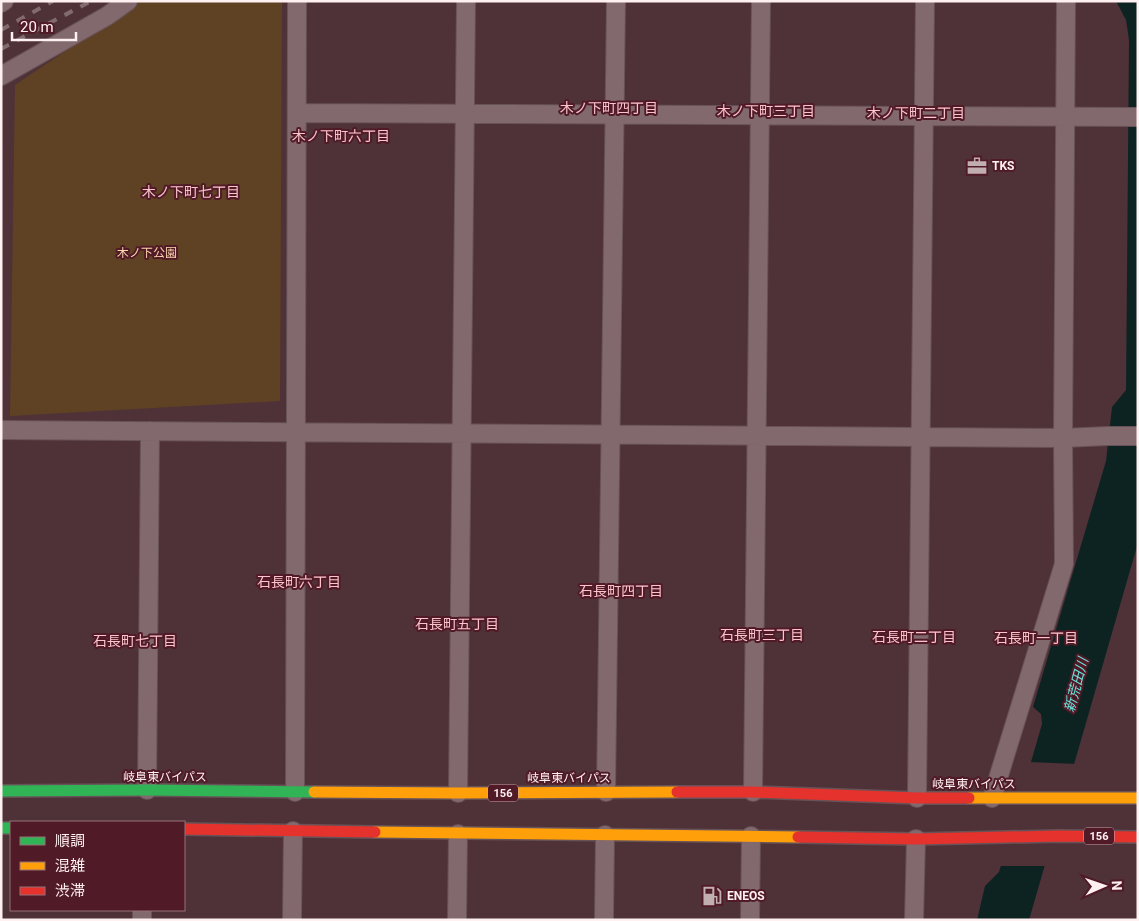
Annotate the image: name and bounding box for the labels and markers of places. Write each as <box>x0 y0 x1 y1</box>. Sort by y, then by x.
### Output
office icon: TKS <box>966 155 988 177</box>
place label: TKS <box>992 159 1014 173</box>
fuel station icon: ENEOS <box>701 885 723 907</box>
place label: ENEOS <box>727 889 765 903</box>

